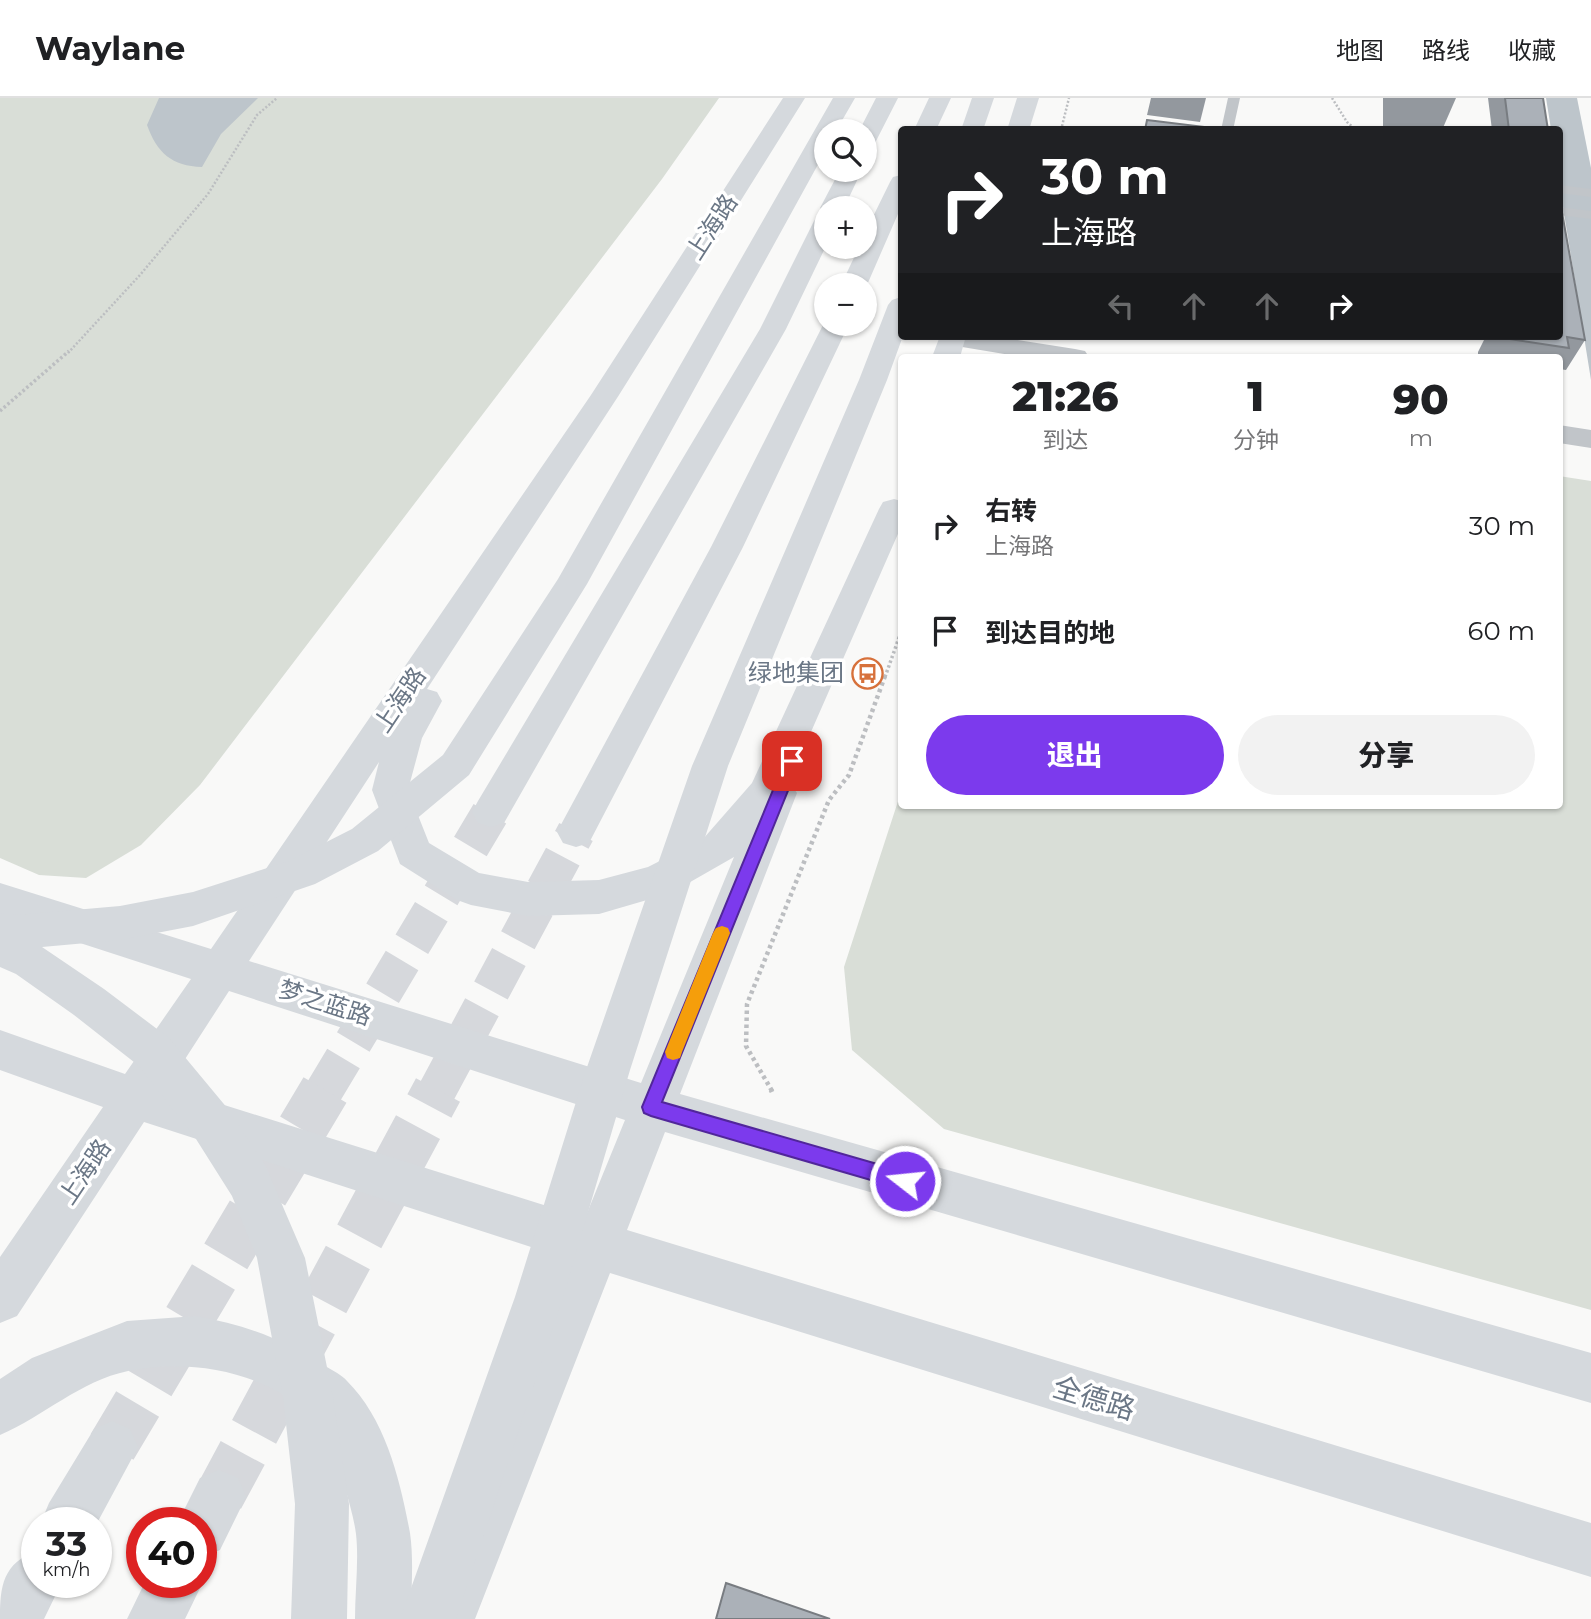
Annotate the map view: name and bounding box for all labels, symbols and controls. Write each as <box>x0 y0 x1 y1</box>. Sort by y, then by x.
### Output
text: Waylane <box>35 28 185 68</box>
text: 地图 <box>1336 36 1384 65</box>
text: 路线 <box>1422 36 1470 65</box>
text: 收藏 <box>1508 36 1556 65</box>
map controls <box>814 119 877 336</box>
button: search <box>814 119 877 182</box>
text: 30 m <box>1041 147 1169 206</box>
icon: right <box>926 154 1017 245</box>
street label: 上海路 <box>680 189 743 265</box>
button: + <box>814 196 877 259</box>
text: 上海路 <box>1041 213 1137 252</box>
button: − <box>814 273 877 336</box>
icon: left <box>1102 287 1140 325</box>
icon: ahead <box>1175 287 1213 325</box>
icon: ahead <box>1248 287 1286 325</box>
icon: right <box>1321 287 1359 325</box>
text: 21:26 <box>1012 370 1119 422</box>
text: 1 <box>1247 370 1264 422</box>
text: 90 <box>1393 373 1449 425</box>
text: m <box>1409 424 1433 452</box>
text: 到达 <box>1042 426 1088 454</box>
text: 分钟 <box>1233 426 1279 454</box>
text: 右转 <box>985 495 1037 527</box>
icon: right <box>926 507 964 545</box>
text: 30 m <box>1469 510 1535 542</box>
text: 上海路 <box>985 532 1054 560</box>
icon: arrive <box>926 612 964 650</box>
text: 60 m <box>1468 615 1535 647</box>
text: 到达目的地 <box>985 617 1115 649</box>
bus stop icon: 绿地集团 <box>850 656 884 690</box>
place label: 绿地集团 <box>748 658 844 687</box>
street label: 上海路 <box>367 662 432 738</box>
button: 退出 <box>926 715 1224 795</box>
button: 分享 <box>1238 715 1535 795</box>
pin <box>762 731 822 791</box>
icon: arrive <box>773 742 811 780</box>
street label: 梦之蓝路 <box>275 974 375 1031</box>
street label: 上海路 <box>52 1134 117 1210</box>
position arrow <box>868 1144 942 1218</box>
street label: 全德路 <box>1049 1369 1139 1427</box>
speed limit sign: 40 <box>126 1507 217 1598</box>
text: 33 <box>46 1522 87 1565</box>
text: km/h <box>42 1559 91 1581</box>

